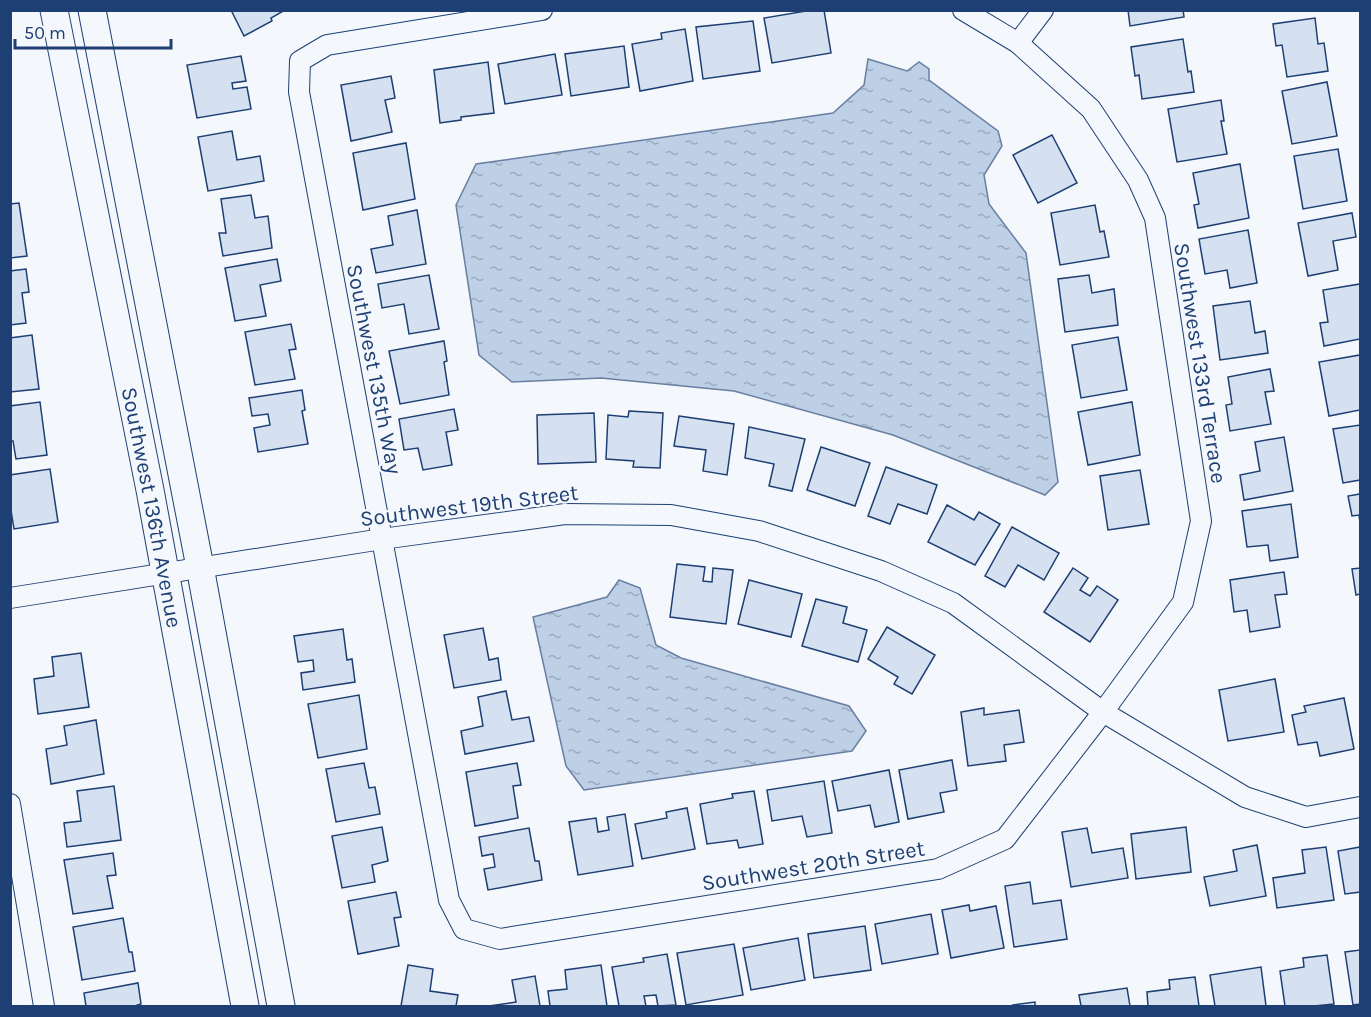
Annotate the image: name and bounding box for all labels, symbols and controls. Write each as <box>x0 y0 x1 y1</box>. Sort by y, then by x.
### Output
scale bar <box>15 12 171 50</box>
text: 50 m <box>24 22 66 44</box>
street label: Southwest 133rd Terrace <box>1168 241 1232 485</box>
street label: Southwest 135th Way <box>341 262 407 476</box>
street label: Southwest 136th Avenue <box>116 385 187 630</box>
street label: Southwest 19th Street <box>359 480 580 532</box>
street label: Southwest 20th Street <box>700 836 927 896</box>

